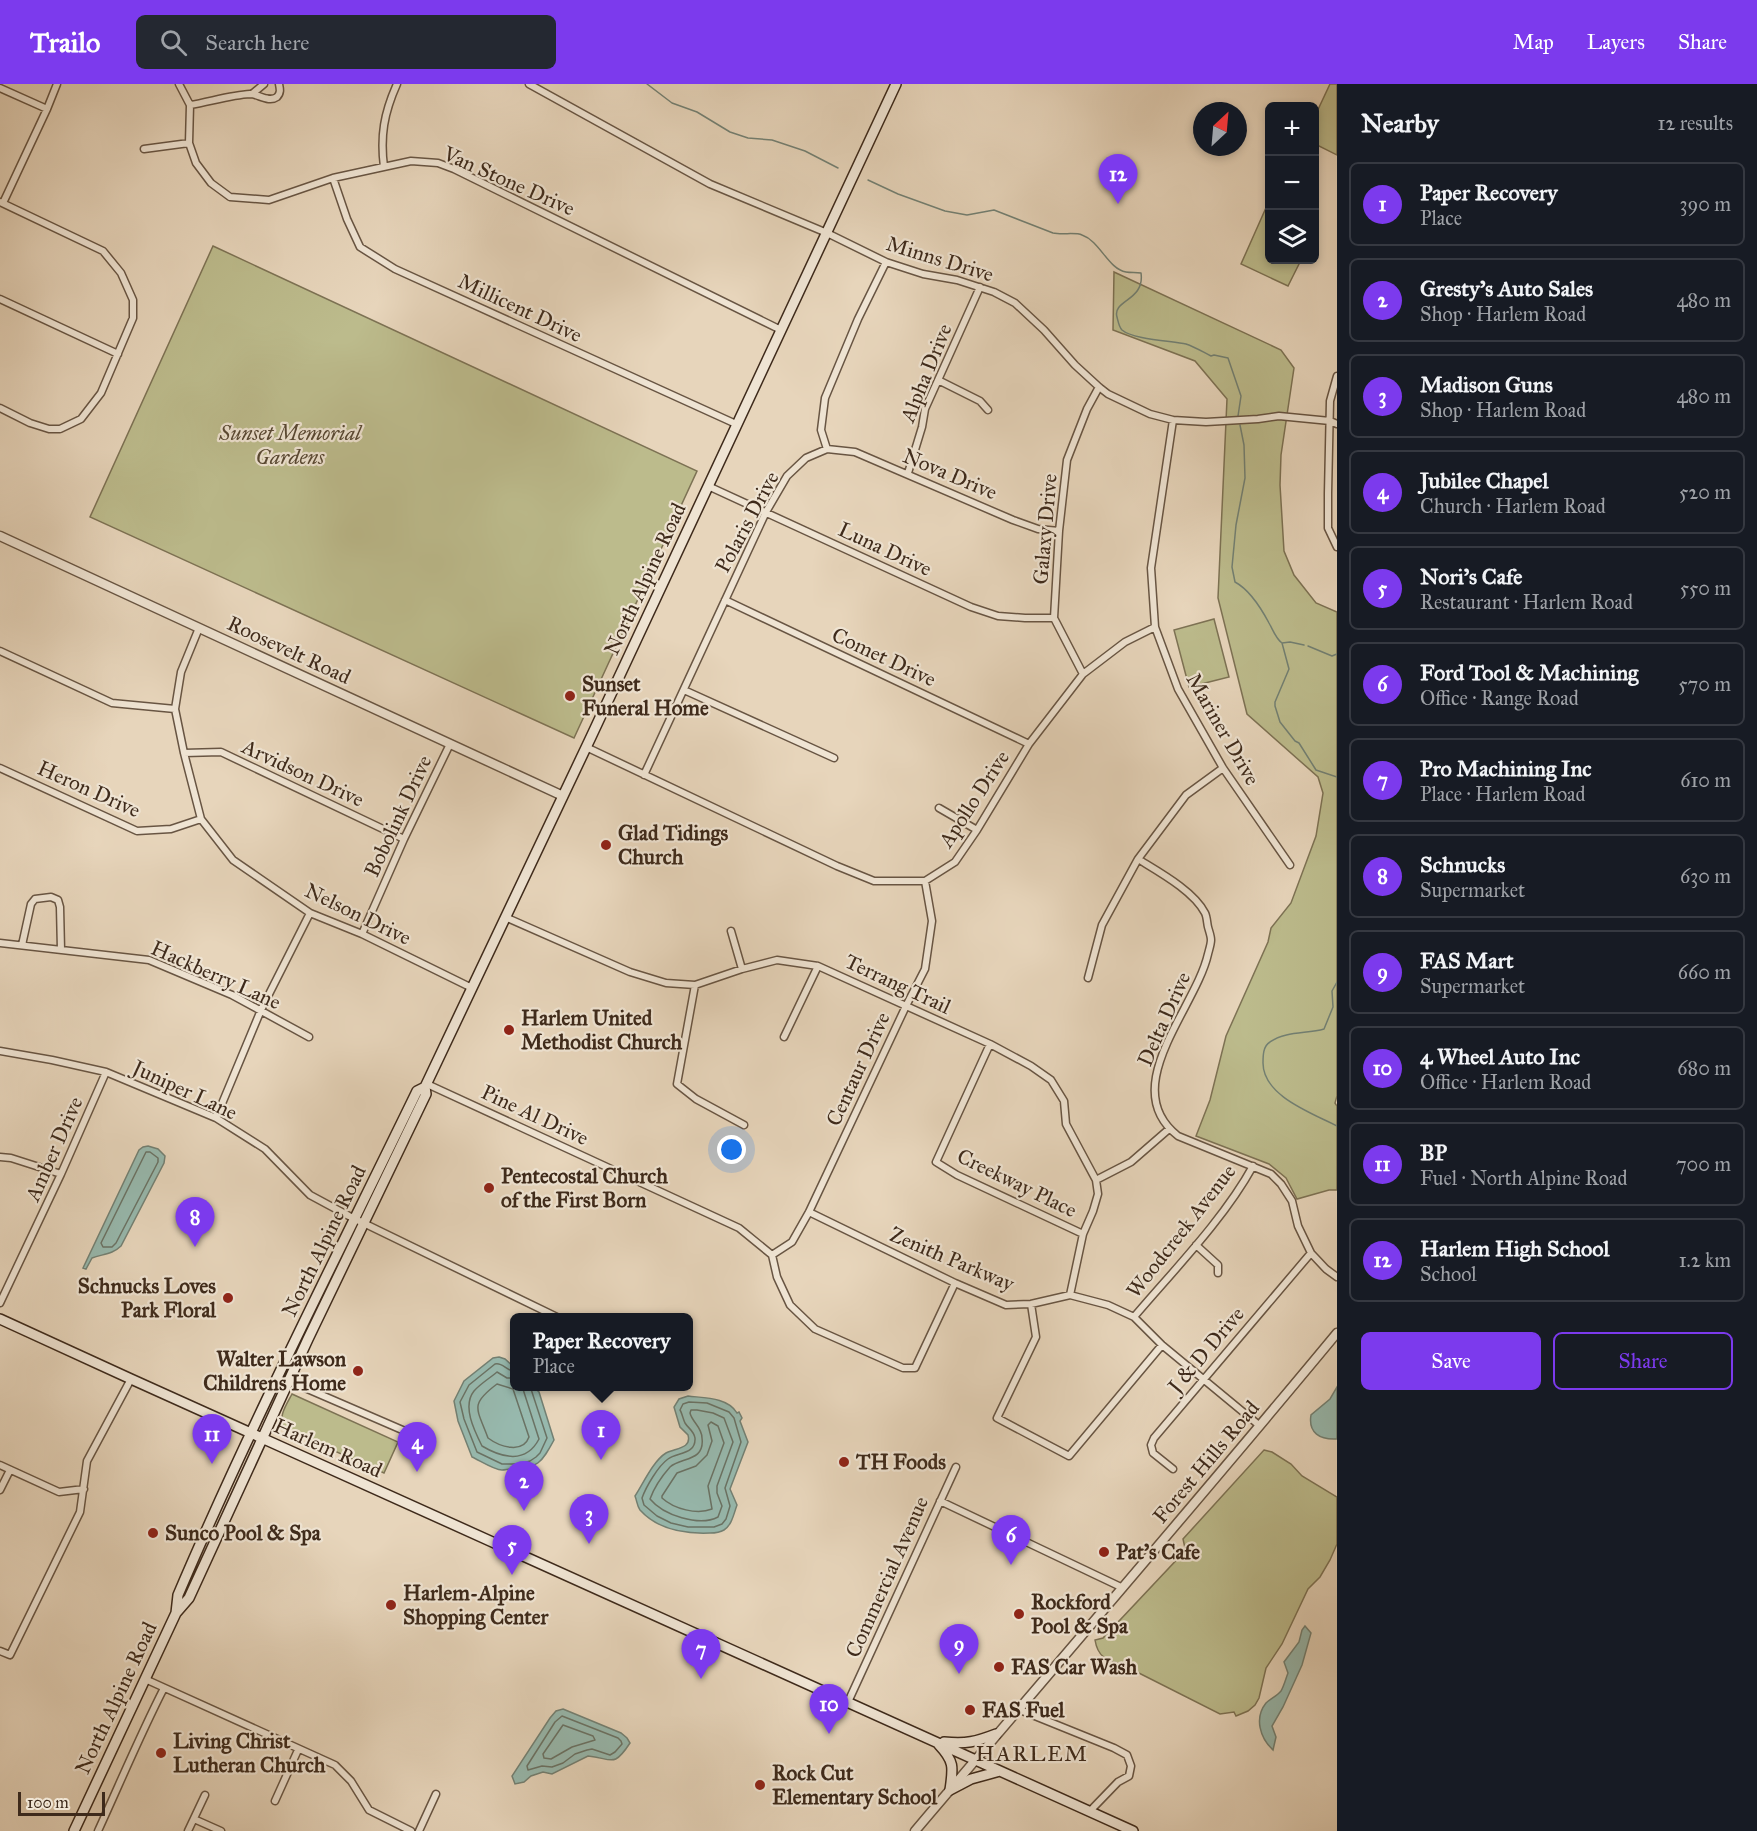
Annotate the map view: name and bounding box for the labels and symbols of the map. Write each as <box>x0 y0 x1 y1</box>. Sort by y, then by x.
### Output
north arrow <box>1193 102 1247 156</box>
street label: Van Stone Drive <box>438 140 579 222</box>
pin: 12 <box>1098 154 1138 204</box>
street label: Minns Drive <box>883 230 997 288</box>
street label: Millicent Drive <box>454 268 586 348</box>
street label: Alpha Drive <box>894 320 958 427</box>
park label: Sunset Memorial Gardens <box>218 420 363 470</box>
street label: Nova Drive <box>899 442 1001 506</box>
street label: Polaris Drive <box>709 467 785 577</box>
street label: Galaxy Drive <box>1027 472 1063 585</box>
street label: North Alpine Road <box>598 498 692 659</box>
street label: Luna Drive <box>834 516 936 582</box>
street label: Roosevelt Road <box>223 610 355 690</box>
street label: Comet Drive <box>828 622 940 693</box>
street label: Mariner Drive <box>1180 668 1266 790</box>
place label: Sunset Funeral Home <box>582 671 709 721</box>
marker: Sunset Funeral Home <box>563 689 577 703</box>
street label: Arvidson Drive <box>237 733 368 813</box>
street label: Apollo Drive <box>932 745 1015 853</box>
street label: Bobolink Drive <box>359 751 438 881</box>
street label: Heron Drive <box>34 755 145 823</box>
place label: Glad Tidings Church <box>618 820 729 870</box>
marker: Glad Tidings Church <box>599 838 613 852</box>
street label: Nelson Drive <box>301 877 415 951</box>
street label: Hackberry Lane <box>147 935 285 1015</box>
street label: Terrang Trail <box>841 948 955 1020</box>
street label: Delta Drive <box>1132 968 1196 1070</box>
place label: Harlem United Methodist Church <box>521 1005 683 1055</box>
street label: Centaur Drive <box>820 1008 896 1130</box>
marker: Harlem United Methodist Church <box>502 1023 516 1037</box>
street label: Juniper Lane <box>127 1054 242 1126</box>
street label: Pine Al Drive <box>477 1079 593 1151</box>
street label: Amber Drive <box>19 1093 89 1206</box>
your location <box>717 1135 746 1164</box>
street label: Creekway Place <box>953 1143 1081 1223</box>
street label: Woodcreek Avenue <box>1121 1159 1241 1303</box>
street label: North Alpine Road <box>276 1161 372 1321</box>
place label: Pentecostal Church of the First Born <box>501 1163 668 1213</box>
marker: Pentecostal Church of the First Born <box>482 1181 496 1195</box>
pin: 8 <box>176 1198 214 1247</box>
street label: Zenith Parkway <box>886 1221 1019 1297</box>
place label: Schnucks Loves Park Floral <box>78 1273 217 1323</box>
marker: Schnucks Loves Park Floral <box>221 1291 235 1305</box>
street label: J & D Drive <box>1161 1301 1250 1400</box>
place label: Walter Lawson Childrens Home <box>203 1346 347 1396</box>
marker: Walter Lawson Childrens Home <box>351 1364 365 1378</box>
street label: Forest Hills Road <box>1147 1395 1265 1529</box>
pin: 1 <box>582 1410 620 1460</box>
street label: Harlem Road <box>270 1413 387 1484</box>
pin: 11 <box>192 1414 232 1464</box>
pin: 4 <box>398 1422 436 1472</box>
place label: TH Foods <box>855 1449 946 1475</box>
marker: TH Foods <box>837 1455 851 1469</box>
pin: 2 <box>504 1462 544 1511</box>
street label: Commercial Avenue <box>840 1492 934 1662</box>
pin: 3 <box>570 1494 608 1544</box>
pin: 6 <box>992 1516 1030 1565</box>
place label: Sunco Pool & Spa <box>165 1520 322 1546</box>
marker: Sunco Pool & Spa <box>146 1526 160 1540</box>
pin: 5 <box>492 1526 532 1575</box>
place label: Pat's Cafe <box>1116 1539 1200 1565</box>
marker: Pat's Cafe <box>1097 1545 1111 1559</box>
place label: Harlem-Alpine Shopping Center <box>403 1580 549 1630</box>
place label: Rockford Pool & Spa <box>1031 1589 1129 1639</box>
marker: Harlem-Alpine Shopping Center <box>384 1598 398 1612</box>
marker: Rockford Pool & Spa <box>1012 1607 1026 1621</box>
street label: North Alpine Road <box>69 1617 163 1778</box>
pin: 9 <box>940 1624 978 1674</box>
pin: 7 <box>682 1630 720 1679</box>
place label: FAS Car Wash <box>1011 1654 1137 1680</box>
marker: FAS Car Wash <box>992 1660 1006 1674</box>
pin: 10 <box>810 1684 848 1734</box>
place label: FAS Fuel <box>982 1697 1066 1723</box>
marker: FAS Fuel <box>963 1703 977 1717</box>
place label: Living Christ Lutheran Church <box>173 1728 326 1778</box>
district label: HARLEM <box>975 1740 1089 1767</box>
marker: Living Christ Lutheran Church <box>154 1746 168 1760</box>
place label: Rock Cut Elementary School <box>772 1760 938 1810</box>
marker: Rock Cut Elementary School <box>753 1778 767 1792</box>
scale bar <box>18 1789 105 1816</box>

